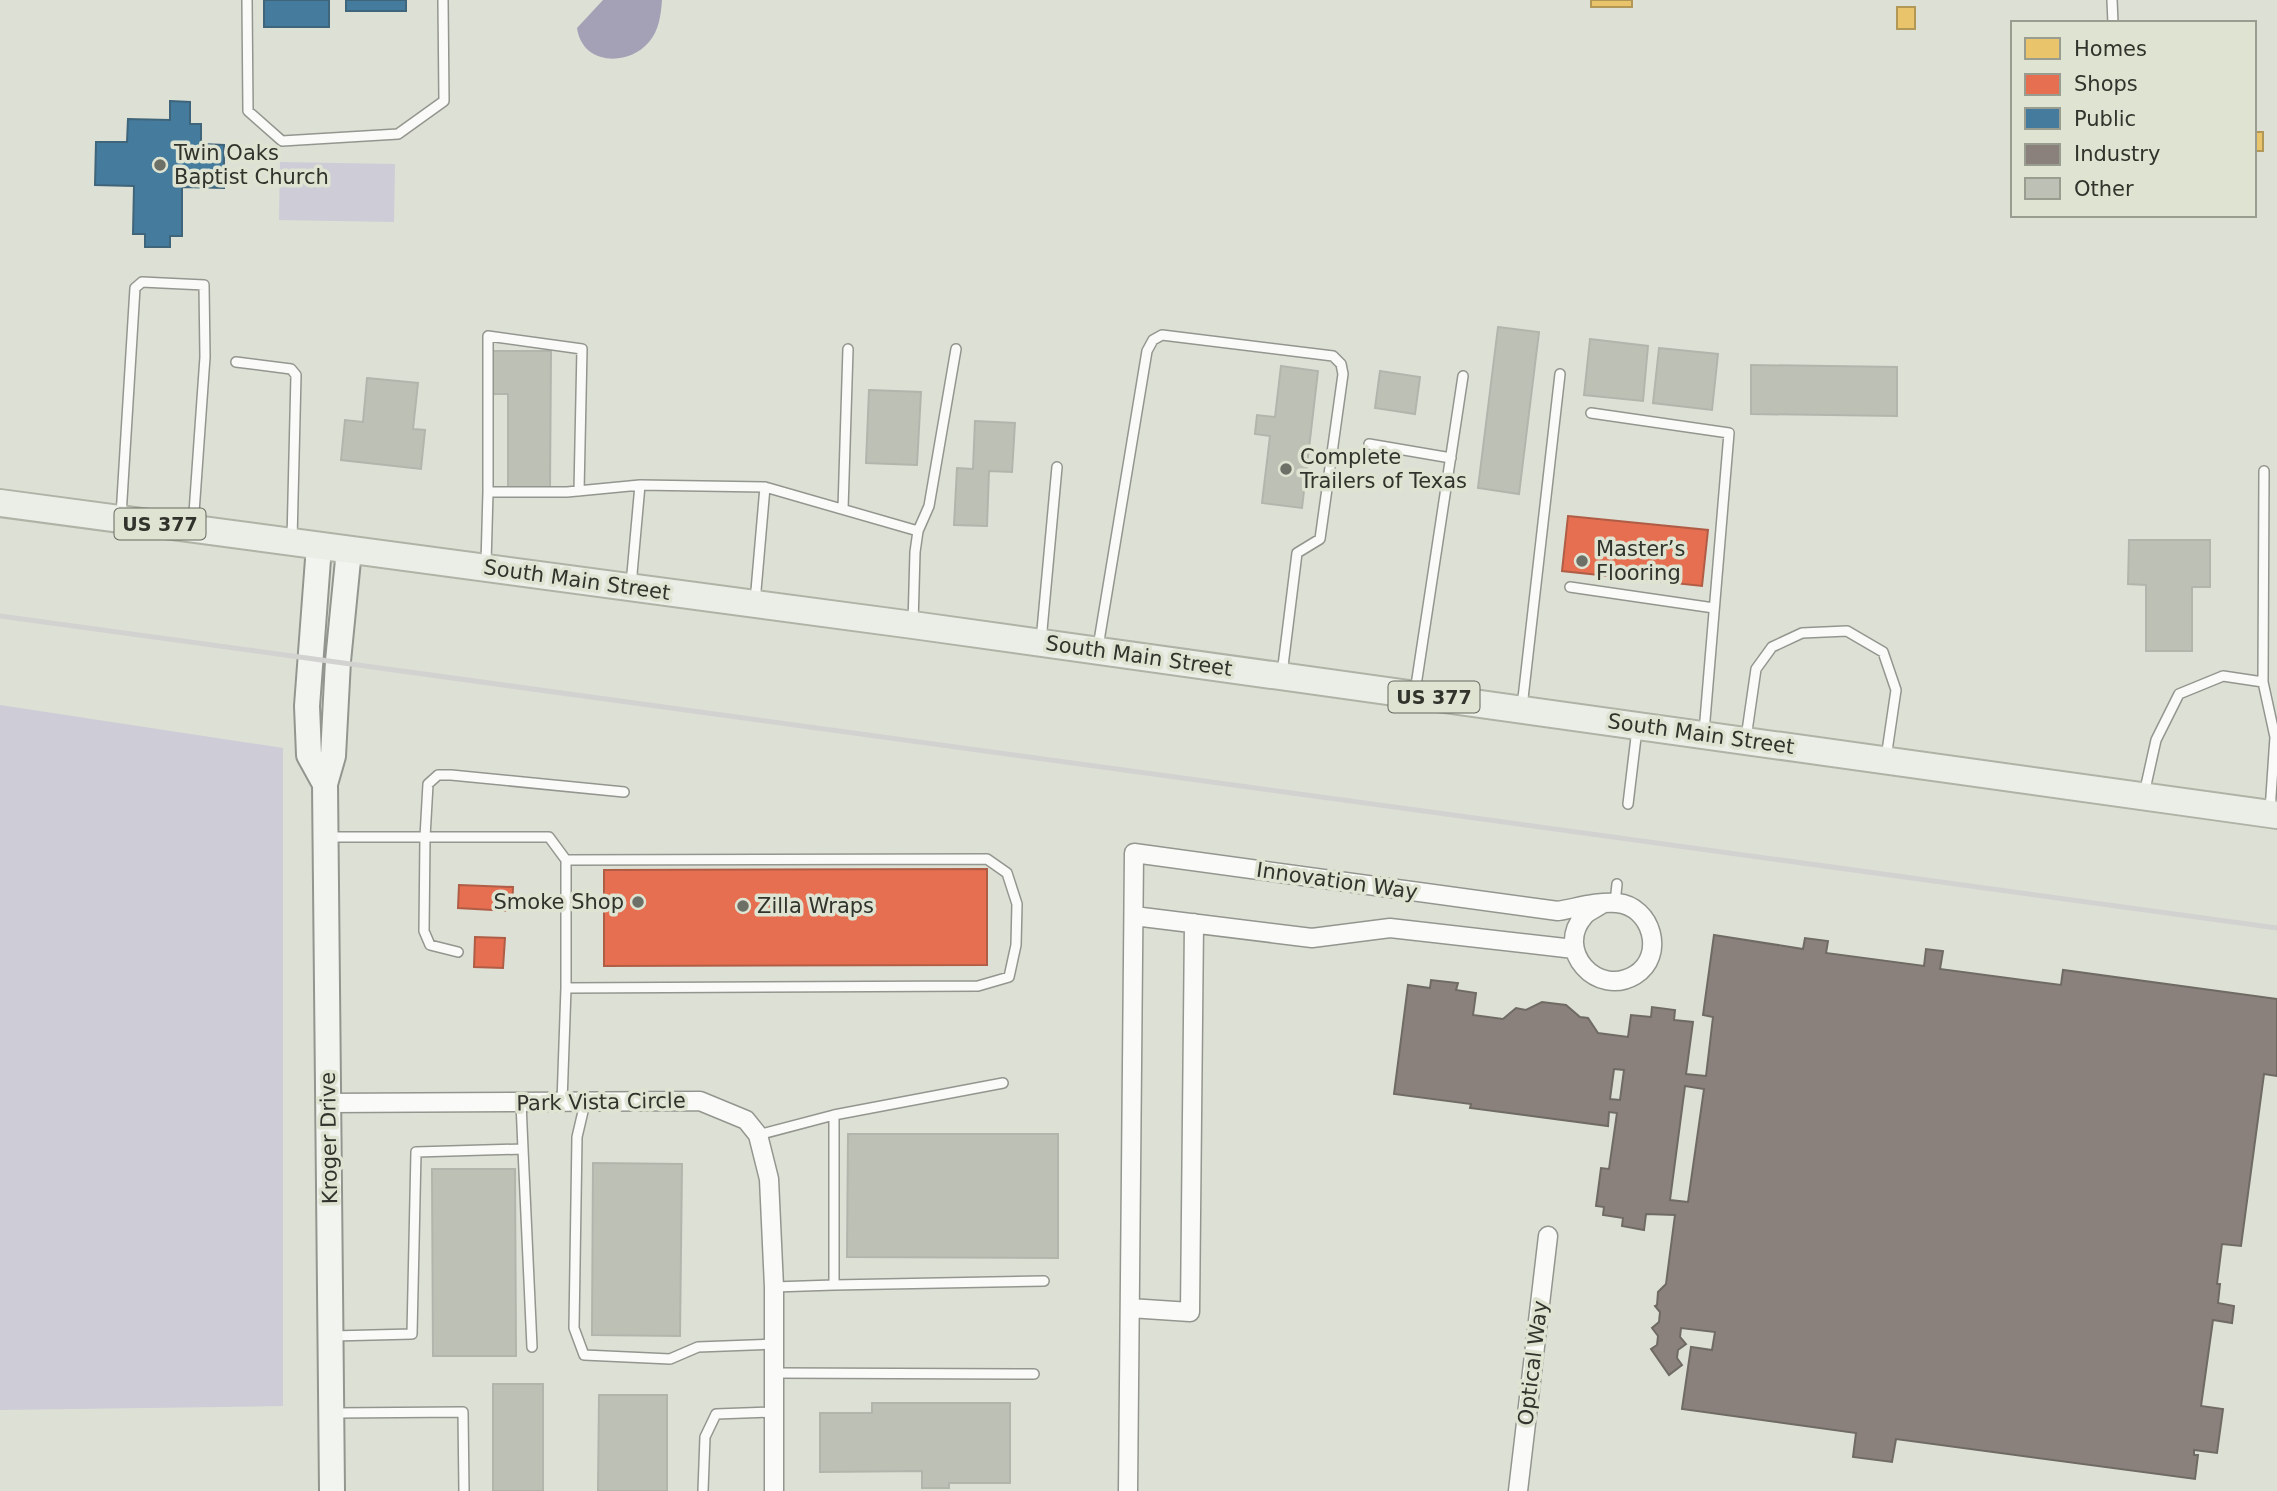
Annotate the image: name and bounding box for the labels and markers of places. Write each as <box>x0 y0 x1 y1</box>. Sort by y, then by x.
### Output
place label: Twin Oaks Baptist Church <box>173 141 329 189</box>
marker: Twin Oaks Baptist Church <box>152 157 168 173</box>
place label: Complete Trailers of Texas <box>1299 445 1467 493</box>
marker: Complete Trailers of Texas <box>1278 461 1294 477</box>
place label: Master’s Flooring <box>1596 537 1685 585</box>
marker: Master’s Flooring <box>1574 553 1590 569</box>
place label: Smoke Shop <box>494 890 624 914</box>
marker: Smoke Shop <box>630 894 646 910</box>
place label: Zilla Wraps <box>757 894 874 918</box>
marker: Zilla Wraps <box>735 898 751 914</box>

